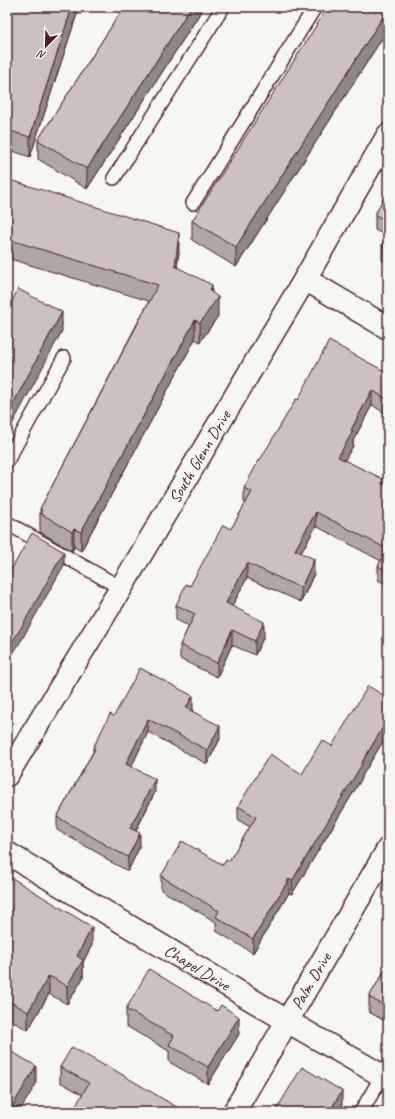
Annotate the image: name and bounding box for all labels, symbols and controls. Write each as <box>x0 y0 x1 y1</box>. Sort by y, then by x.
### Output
north arrow <box>26 26 66 66</box>
text: N <box>34 47 48 63</box>
street label: South Glenn Drive <box>163 405 236 507</box>
street label: Chapel Drive <box>161 939 235 996</box>
street label: Palm Drive <box>286 947 336 1013</box>

